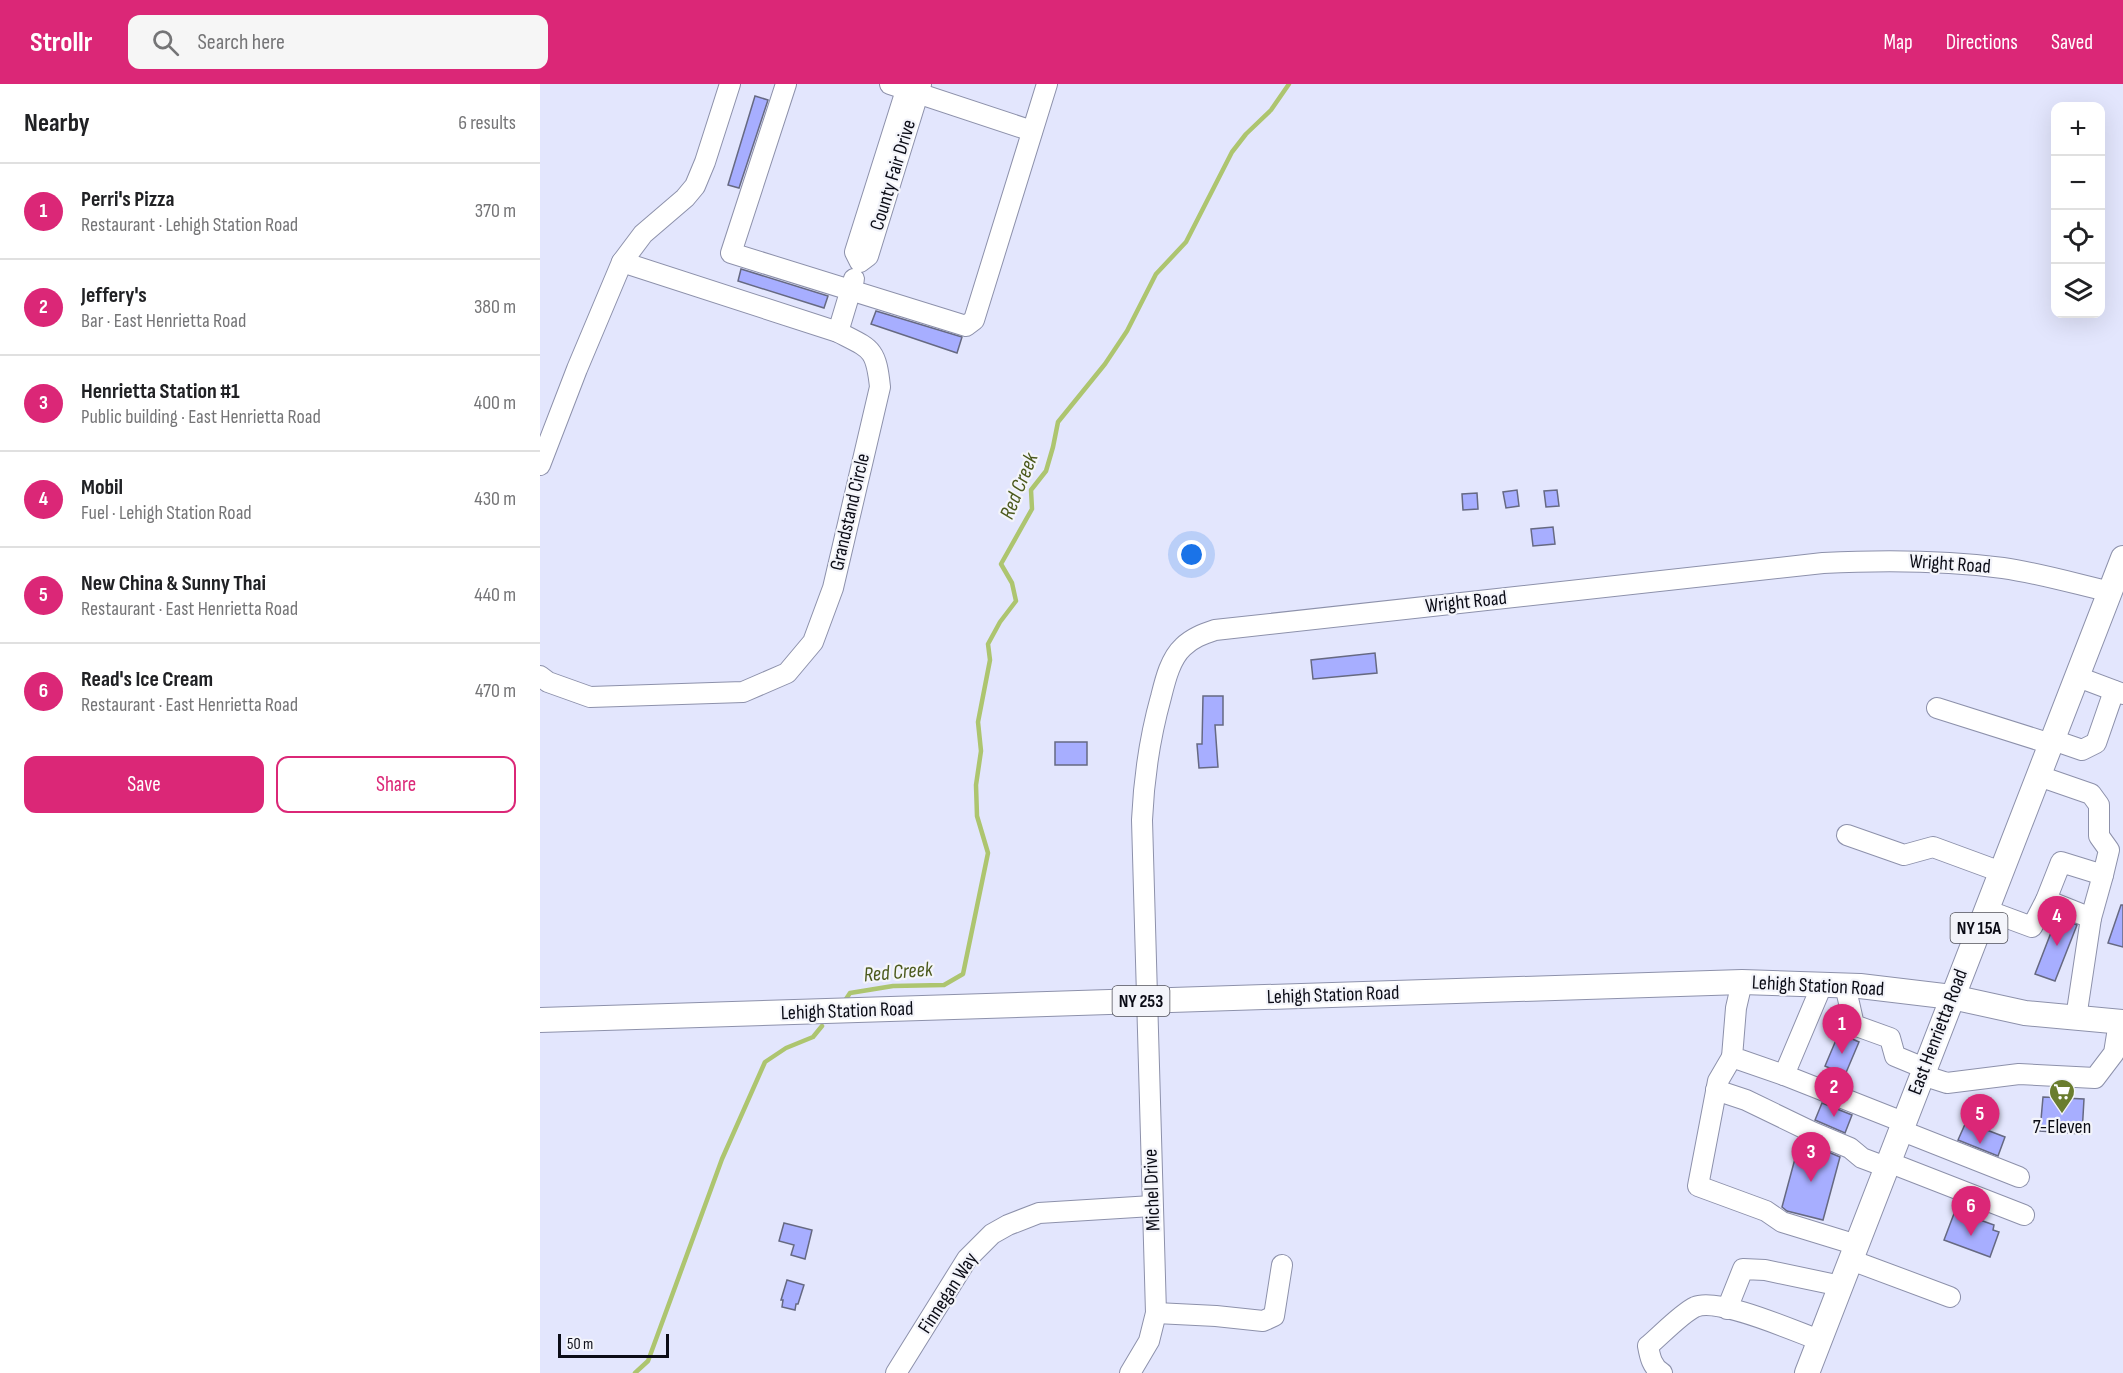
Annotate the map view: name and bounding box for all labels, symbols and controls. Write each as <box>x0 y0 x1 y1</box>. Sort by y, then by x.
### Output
search box <box>128 15 548 69</box>
text: Strollr <box>30 26 92 59</box>
icon: search <box>149 26 182 59</box>
text: Search here <box>197 29 285 56</box>
text: Map <box>1883 30 1913 55</box>
text: Directions <box>1946 30 2018 55</box>
text: Saved <box>2051 30 2093 55</box>
map controls <box>2051 102 2105 318</box>
button: + <box>2051 102 2105 156</box>
text: Nearby <box>24 108 90 139</box>
text: 6 results <box>458 111 516 135</box>
street label: County Fair Drive <box>865 117 921 233</box>
button: − <box>2051 156 2105 210</box>
text: Perri's Pizza <box>81 186 175 213</box>
text: 1 <box>40 199 47 223</box>
text: 370 m <box>475 199 516 223</box>
button: locate <box>2051 210 2105 264</box>
text: Restaurant · Lehigh Station Road <box>81 213 298 237</box>
button: layers <box>2051 264 2105 318</box>
text: Jeffery's <box>81 282 147 309</box>
text: 2 <box>39 295 48 319</box>
text: 380 m <box>474 295 516 319</box>
text: Bar · East Henrietta Road <box>81 309 246 333</box>
text: Henrietta Station #1 <box>81 378 240 405</box>
text: 3 <box>39 391 48 415</box>
text: 400 m <box>474 391 516 415</box>
text: Public building · East Henrietta Road <box>81 405 321 429</box>
water label: Red Creek <box>994 448 1044 523</box>
street label: Grandstand Circle <box>825 451 875 573</box>
text: Mobil <box>81 474 123 501</box>
text: 4 <box>39 487 48 511</box>
text: 430 m <box>474 487 516 511</box>
text: Fuel · Lehigh Station Road <box>81 501 252 525</box>
your location <box>1177 540 1206 569</box>
street label: Wright Road <box>1908 549 1992 579</box>
text: New China & Sunny Thai <box>81 570 266 597</box>
text: 5 <box>39 583 48 607</box>
text: 440 m <box>474 583 516 607</box>
street label: Wright Road <box>1424 586 1508 618</box>
text: Restaurant · East Henrietta Road <box>81 597 298 621</box>
text: Read's Ice Cream <box>81 666 213 693</box>
text: 6 <box>39 679 48 703</box>
text: 470 m <box>475 679 516 703</box>
text: Restaurant · East Henrietta Road <box>81 693 298 717</box>
button: Save <box>24 756 264 813</box>
button: Share <box>276 756 516 813</box>
pin: 4 <box>2038 896 2077 946</box>
road number: NY 15A <box>1950 913 2008 943</box>
water label: Red Creek <box>863 956 935 987</box>
street label: East Henrietta Road <box>1903 966 1973 1098</box>
street label: Lehigh Station Road <box>1751 971 1885 1001</box>
street label: Lehigh Station Road <box>1266 981 1400 1009</box>
road number: NY 253 <box>1112 986 1170 1016</box>
street label: Lehigh Station Road <box>780 997 914 1025</box>
pin: 1 <box>1822 1004 1862 1054</box>
pin: 2 <box>1814 1068 1854 1117</box>
supermarket icon: 7-Eleven <box>2047 1077 2077 1115</box>
pin: 5 <box>1960 1094 2000 1144</box>
place label: 7-Eleven <box>2033 1115 2091 1139</box>
pin: 3 <box>1792 1132 1830 1182</box>
street label: Michel Drive <box>1139 1149 1165 1231</box>
pin: 6 <box>1952 1186 1990 1236</box>
street label: Finnegan Way <box>913 1248 983 1338</box>
scale bar <box>558 1331 669 1358</box>
text: 50 m <box>567 1335 593 1354</box>

